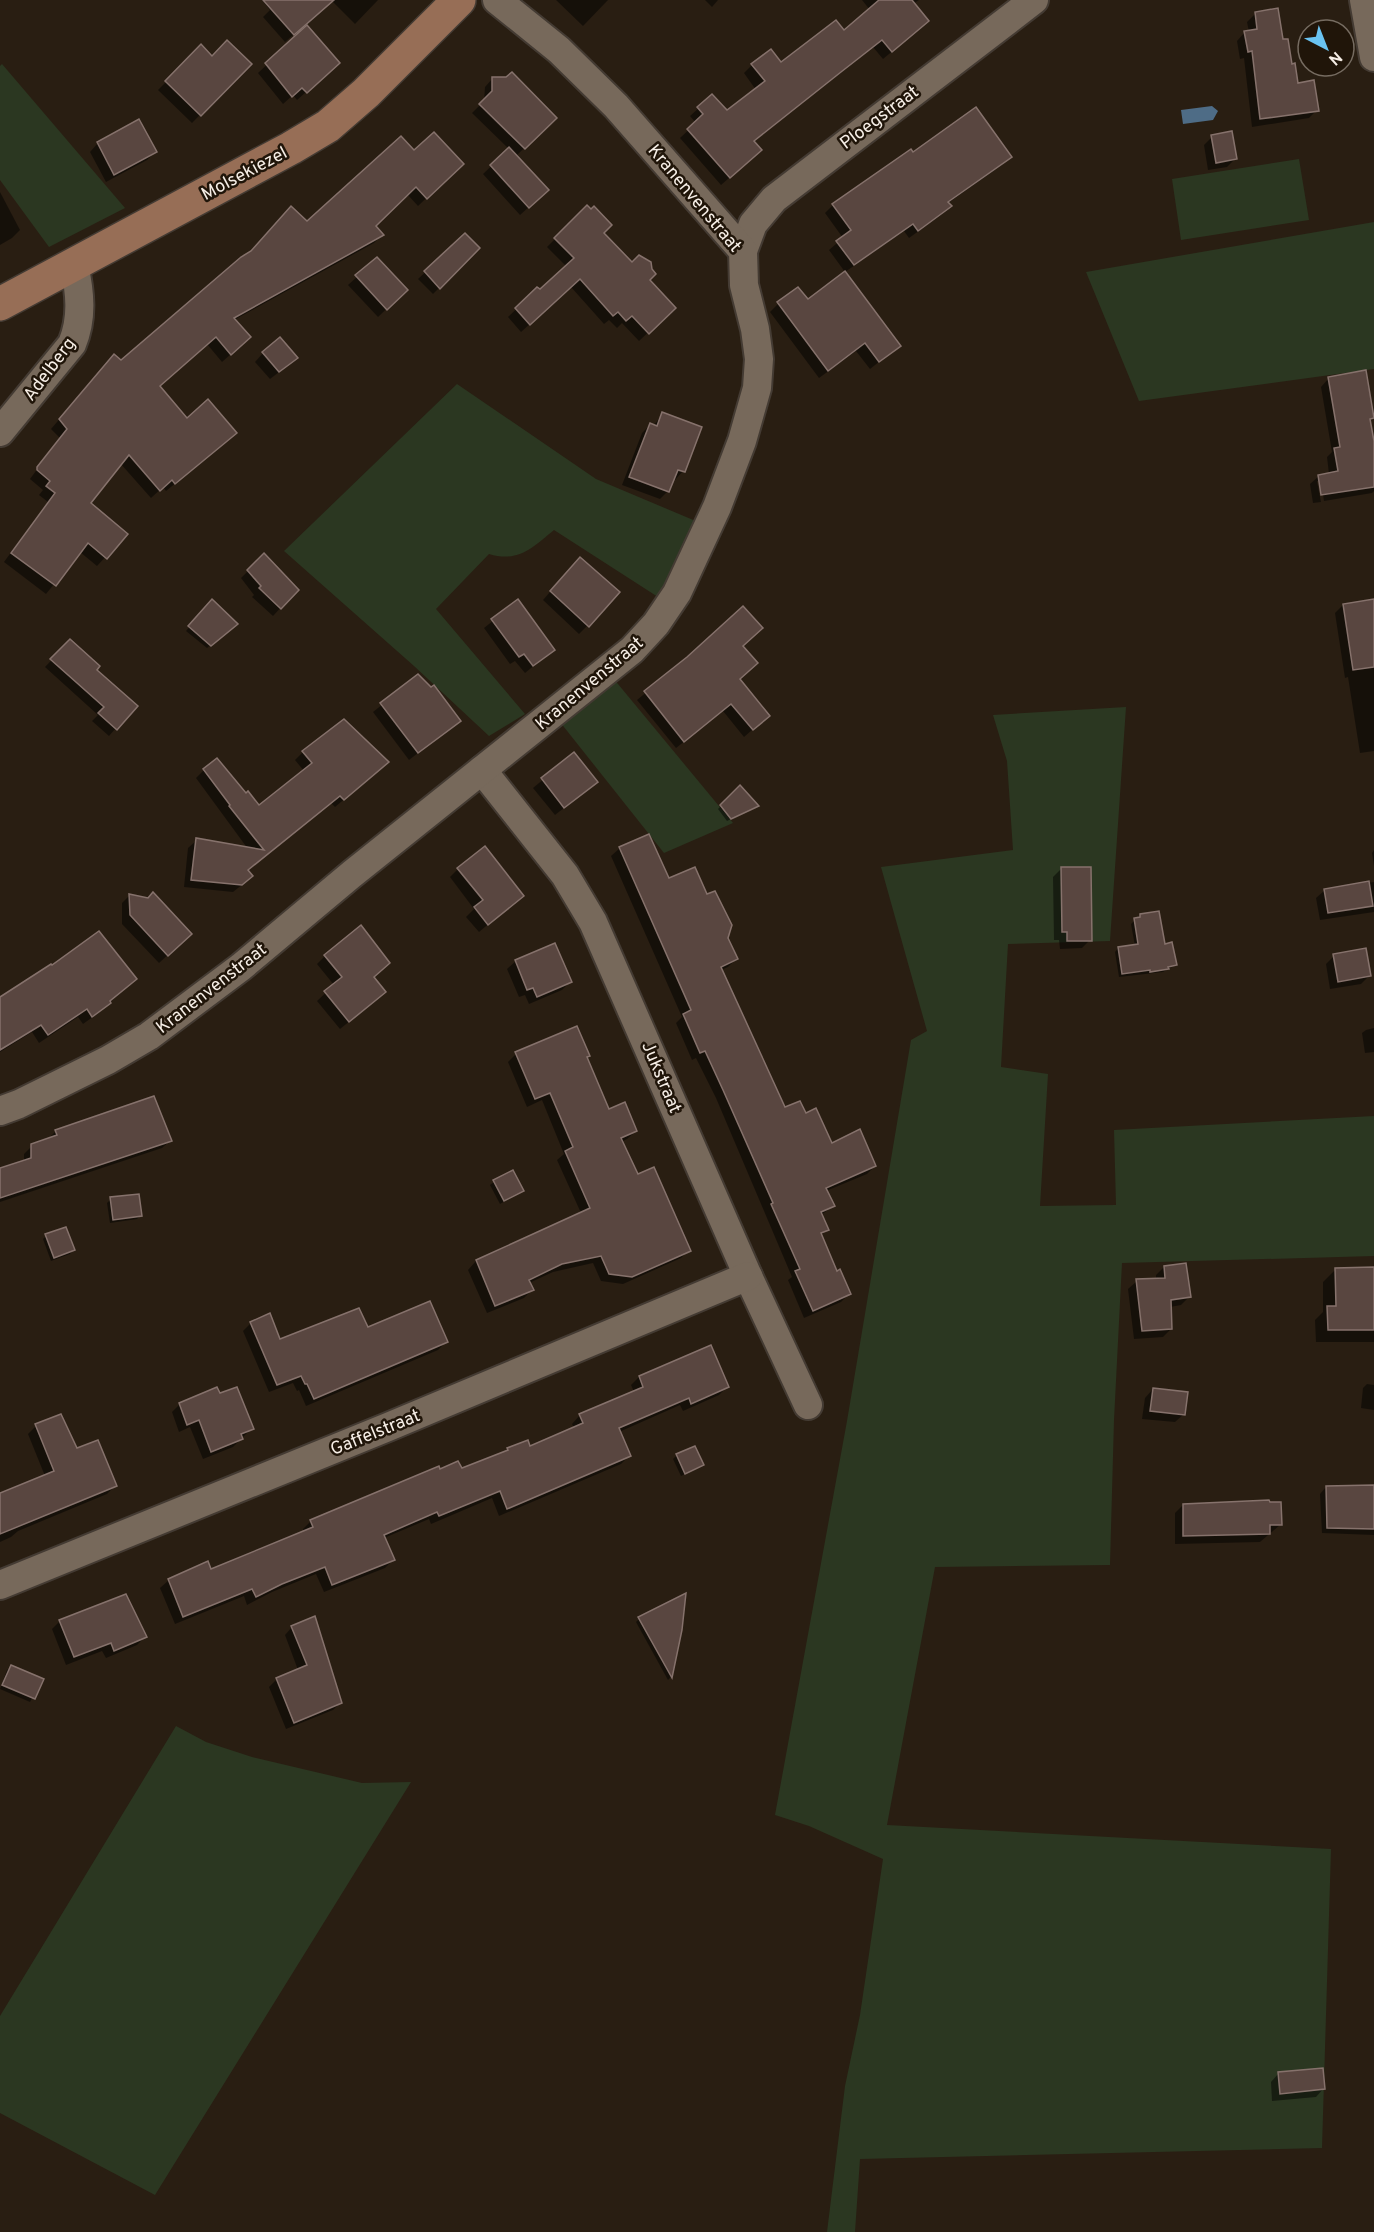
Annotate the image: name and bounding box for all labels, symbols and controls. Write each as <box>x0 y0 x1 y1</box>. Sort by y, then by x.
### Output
north arrow <box>1296 18 1356 78</box>
text: N <box>1324 46 1346 69</box>
street label: Ploegstraat <box>836 81 924 155</box>
street label: Kranenvenstraat <box>642 140 746 258</box>
street label: Molsekiezel <box>198 142 292 207</box>
street label: Adelberg <box>19 334 82 406</box>
street label: Kranenvenstraat <box>531 632 649 736</box>
street label: Kranenvenstraat <box>152 939 272 1040</box>
street label: Jukstraat <box>635 1038 686 1117</box>
street label: Gaffelstraat <box>327 1405 424 1462</box>

